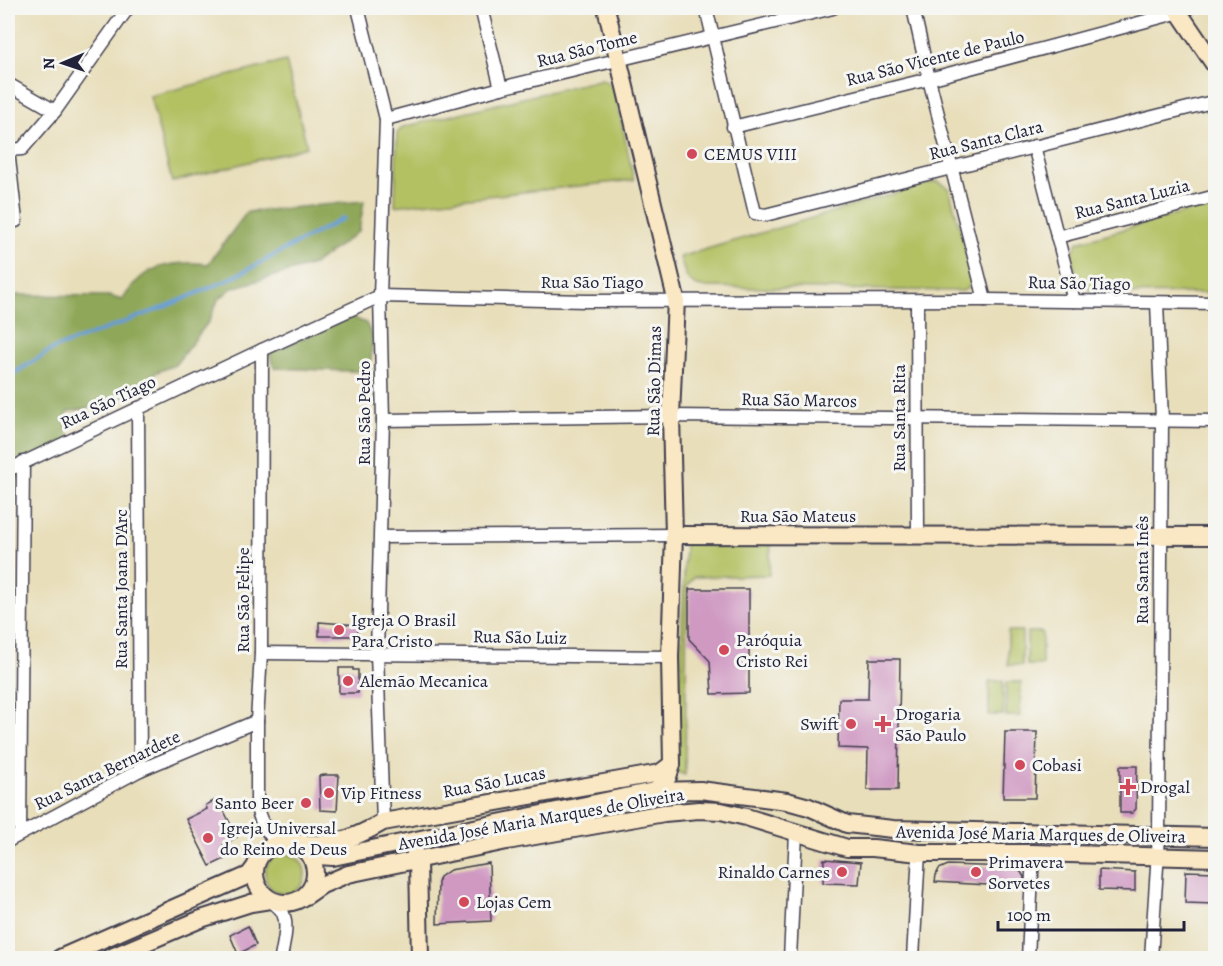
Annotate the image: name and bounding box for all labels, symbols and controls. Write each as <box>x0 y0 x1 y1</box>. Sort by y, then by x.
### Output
street label: Rua São Vicente de Paulo <box>843 24 1027 92</box>
street label: Rua São Tome <box>534 25 640 73</box>
north arrow <box>33 33 93 93</box>
text: N <box>38 57 60 70</box>
street label: Rua Santa Clara <box>927 114 1046 166</box>
place label: CEMUS VIII <box>704 142 797 166</box>
marker: CEMUS VIII <box>685 147 699 161</box>
street label: Rua Santa Luzia <box>1072 173 1193 225</box>
street label: Rua São Tiago <box>541 270 644 294</box>
street label: Rua São Tiago <box>1027 270 1131 296</box>
street label: Rua São Dimas <box>641 326 667 436</box>
street label: Rua São Pedro <box>352 361 376 465</box>
street label: Rua Santa Rita <box>887 364 911 472</box>
street label: Rua São Tiago <box>56 369 160 435</box>
street label: Rua São Marcos <box>741 387 857 413</box>
street label: Rua São Mateus <box>740 504 856 528</box>
street label: Rua Santa Joana D'Arc <box>109 509 133 669</box>
street label: Rua Santa Inês <box>1130 516 1154 624</box>
street label: Rua São Felipe <box>231 547 255 653</box>
place label: Igreja O Brasil Para Cristo <box>351 608 456 653</box>
marker: Igreja O Brasil Para Cristo <box>332 623 346 637</box>
street label: Rua São Luiz <box>473 624 567 650</box>
place label: Paróquia Cristo Rei <box>736 628 808 673</box>
marker: Paróquia Cristo Rei <box>717 643 731 657</box>
place label: Alemão Mecanica <box>359 669 489 693</box>
marker: Alemão Mecanica <box>341 674 355 688</box>
place label: Drogaria São Paulo <box>895 702 966 747</box>
place label: Swift <box>800 712 839 736</box>
marker: Swift <box>844 717 858 731</box>
marker: Drogaria São Paulo <box>876 717 890 731</box>
street label: Rua Santa Bernardete <box>30 724 184 816</box>
place label: Cobasi <box>1032 753 1082 777</box>
marker: Cobasi <box>1013 758 1027 772</box>
street label: Rua São Lucas <box>441 760 547 804</box>
place label: Drogal <box>1140 775 1191 799</box>
marker: Drogal <box>1121 780 1135 794</box>
place label: Vip Fitness <box>340 781 422 805</box>
street label: Avenida José Maria Marques de Oliveira <box>395 782 687 856</box>
marker: Vip Fitness <box>322 786 336 800</box>
place label: Santo Beer <box>215 791 294 815</box>
marker: Santo Beer <box>299 796 313 810</box>
place label: Igreja Universal do Reino de Deus <box>220 816 347 861</box>
street label: Avenida José Maria Marques de Oliveira <box>895 819 1187 849</box>
marker: Igreja Universal do Reino de Deus <box>201 831 215 845</box>
place label: Primavera Sorvetes <box>988 850 1064 895</box>
place label: Rinaldo Carnes <box>718 860 830 884</box>
marker: Rinaldo Carnes <box>835 865 849 879</box>
marker: Primavera Sorvetes <box>969 865 983 879</box>
place label: Lojas Cem <box>476 890 552 914</box>
scale bar <box>998 894 1184 932</box>
marker: Lojas Cem <box>457 895 471 909</box>
text: 100 m <box>1007 903 1051 927</box>

